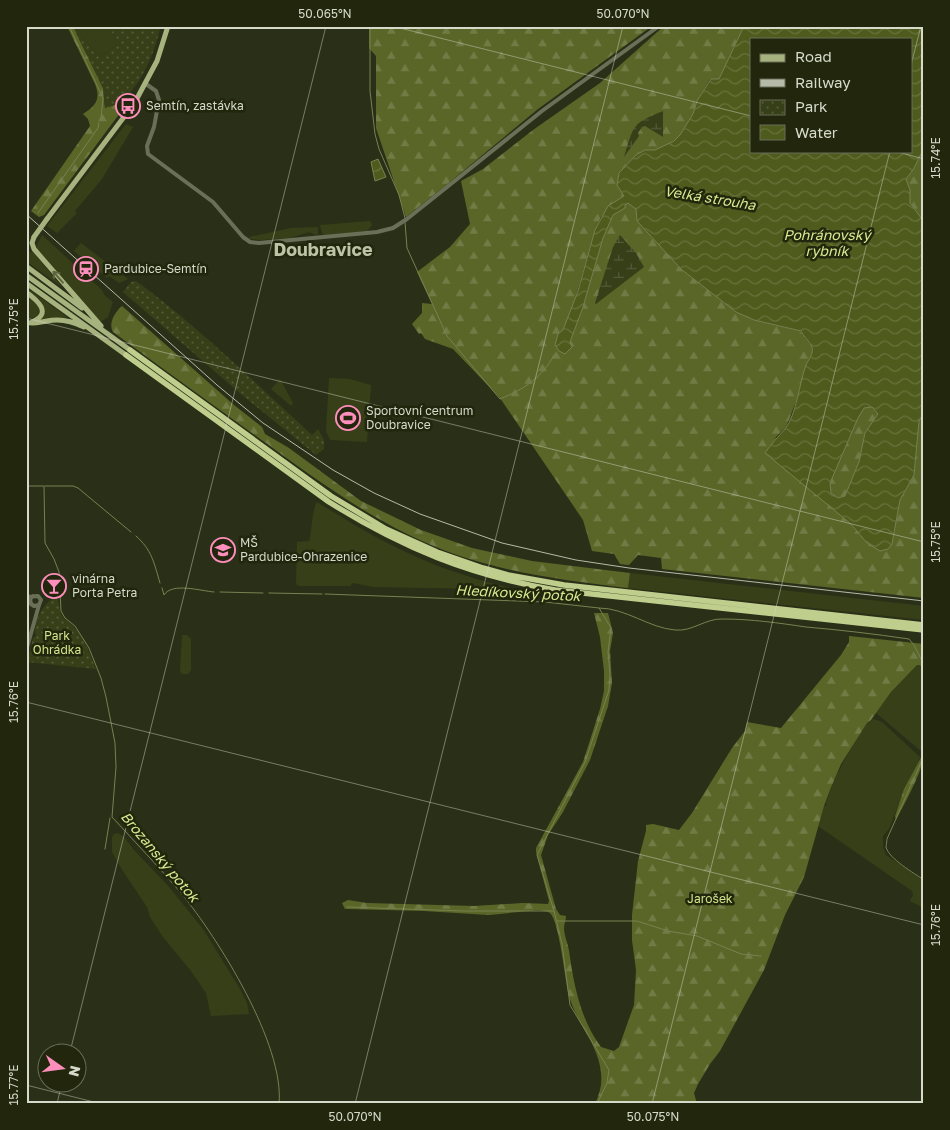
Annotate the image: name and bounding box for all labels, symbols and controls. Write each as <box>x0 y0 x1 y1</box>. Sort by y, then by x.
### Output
text: 50.065°N <box>298 6 352 21</box>
text: 50.070°N <box>596 6 650 21</box>
legend <box>750 38 912 152</box>
text: Road <box>795 47 832 65</box>
text: Railway <box>795 73 851 91</box>
bus stop icon: Semtín, zastávka <box>115 93 141 119</box>
text: Park <box>795 97 828 115</box>
place label: Semtín, zastávka <box>146 98 244 113</box>
text: Water <box>795 123 838 141</box>
text: 15.74°E <box>928 137 943 179</box>
water label: Velká strouha <box>663 182 758 213</box>
water label: Pohránovský rybník <box>783 226 873 259</box>
district label: Doubravice <box>273 238 373 260</box>
station icon: Pardubice-Semtín <box>73 256 99 282</box>
place label: Pardubice-Semtín <box>104 261 207 276</box>
one-way arrow <box>53 271 64 284</box>
text: 15.75°E <box>6 298 21 340</box>
place label: Sportovní centrum Doubravice <box>366 403 473 432</box>
sports icon: Sportovní centrum Doubravice <box>335 405 361 431</box>
text: 15.75°E <box>928 521 943 563</box>
place label: MŠ Pardubice-Ohrazenice <box>240 535 367 564</box>
school or university icon: MŠ Pardubice-Ohrazenice <box>210 537 236 563</box>
place label: vinárna Porta Petra <box>72 571 137 600</box>
bar icon: vinárna Porta Petra <box>41 573 67 599</box>
water label: Hledíkovský potok <box>455 581 583 604</box>
park label: Park Ohrádka <box>33 628 81 657</box>
text: 15.76°E <box>6 681 21 723</box>
water label: Brozanský potok <box>118 808 204 907</box>
park label: Jarošek <box>687 891 733 906</box>
text: 15.76°E <box>928 904 943 946</box>
north arrow <box>38 1042 88 1092</box>
text: 15.77°E <box>6 1064 21 1106</box>
text: N <box>66 1064 85 1078</box>
text: 50.070°N <box>328 1109 382 1124</box>
text: 50.075°N <box>627 1109 679 1124</box>

